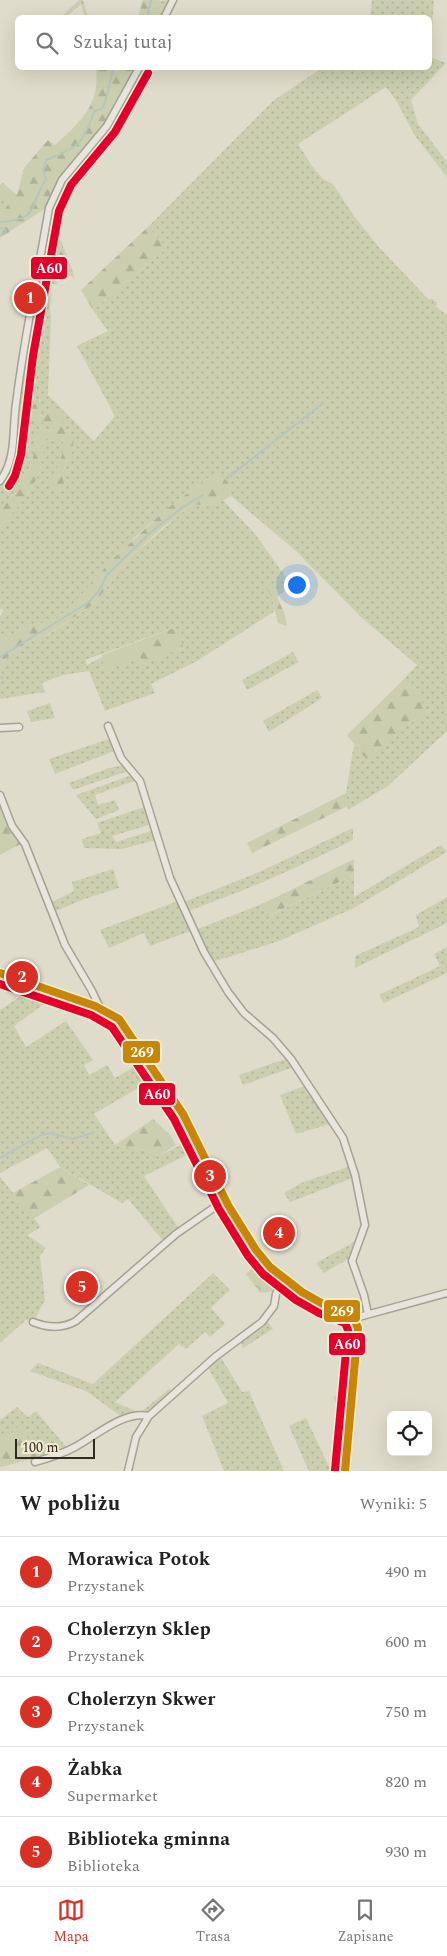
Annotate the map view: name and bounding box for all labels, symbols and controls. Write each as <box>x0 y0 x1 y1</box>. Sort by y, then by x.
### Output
search box <box>15 15 432 70</box>
text: Szukaj tutaj <box>73 28 173 57</box>
icon: search <box>33 29 61 57</box>
line badge: A60 <box>30 256 68 280</box>
text: A60 <box>36 258 62 279</box>
pin: 1 <box>14 279 46 317</box>
your location <box>284 572 310 598</box>
pin: 2 <box>6 958 38 996</box>
line badge: 269 <box>122 1040 161 1064</box>
text: 269 <box>130 1042 154 1063</box>
line badge: A60 <box>138 1082 176 1106</box>
text: A60 <box>144 1084 170 1105</box>
pin: 3 <box>194 1157 226 1195</box>
pin: 4 <box>263 1214 295 1252</box>
pin: 5 <box>66 1268 98 1306</box>
line badge: 269 <box>323 1299 361 1323</box>
text: 269 <box>330 1301 354 1322</box>
line badge: A60 <box>328 1332 366 1356</box>
text: A60 <box>334 1334 360 1355</box>
map controls <box>387 1411 432 1456</box>
button: locate <box>387 1411 432 1456</box>
scale bar <box>15 1436 95 1459</box>
text: 100 m <box>22 1437 59 1458</box>
text: W pobliżu <box>20 1488 120 1520</box>
text: Wyniki: 5 <box>360 1492 427 1516</box>
text: Morawica Potok <box>67 1545 210 1574</box>
text: 1 <box>32 1560 40 1584</box>
text: 490 m <box>385 1560 427 1584</box>
text: Przystanek <box>67 1574 145 1598</box>
text: Cholerzyn Sklep <box>67 1615 211 1644</box>
text: 2 <box>32 1630 40 1654</box>
text: 600 m <box>385 1630 427 1654</box>
text: Przystanek <box>67 1644 145 1668</box>
text: Cholerzyn Skwer <box>67 1685 215 1714</box>
text: 3 <box>32 1700 40 1724</box>
text: 750 m <box>385 1700 427 1724</box>
text: Przystanek <box>67 1714 145 1738</box>
text: Żabka <box>67 1755 122 1784</box>
text: 4 <box>32 1770 40 1794</box>
text: 820 m <box>385 1770 427 1794</box>
text: Supermarket <box>67 1784 158 1808</box>
text: Biblioteka gminna <box>67 1825 230 1854</box>
text: 5 <box>32 1840 40 1864</box>
text: 930 m <box>385 1840 427 1864</box>
text: Biblioteka <box>67 1854 140 1878</box>
tab: Mapa <box>54 1896 89 1947</box>
tab: Trasa <box>196 1896 230 1947</box>
tab: Zapisane <box>337 1896 393 1947</box>

